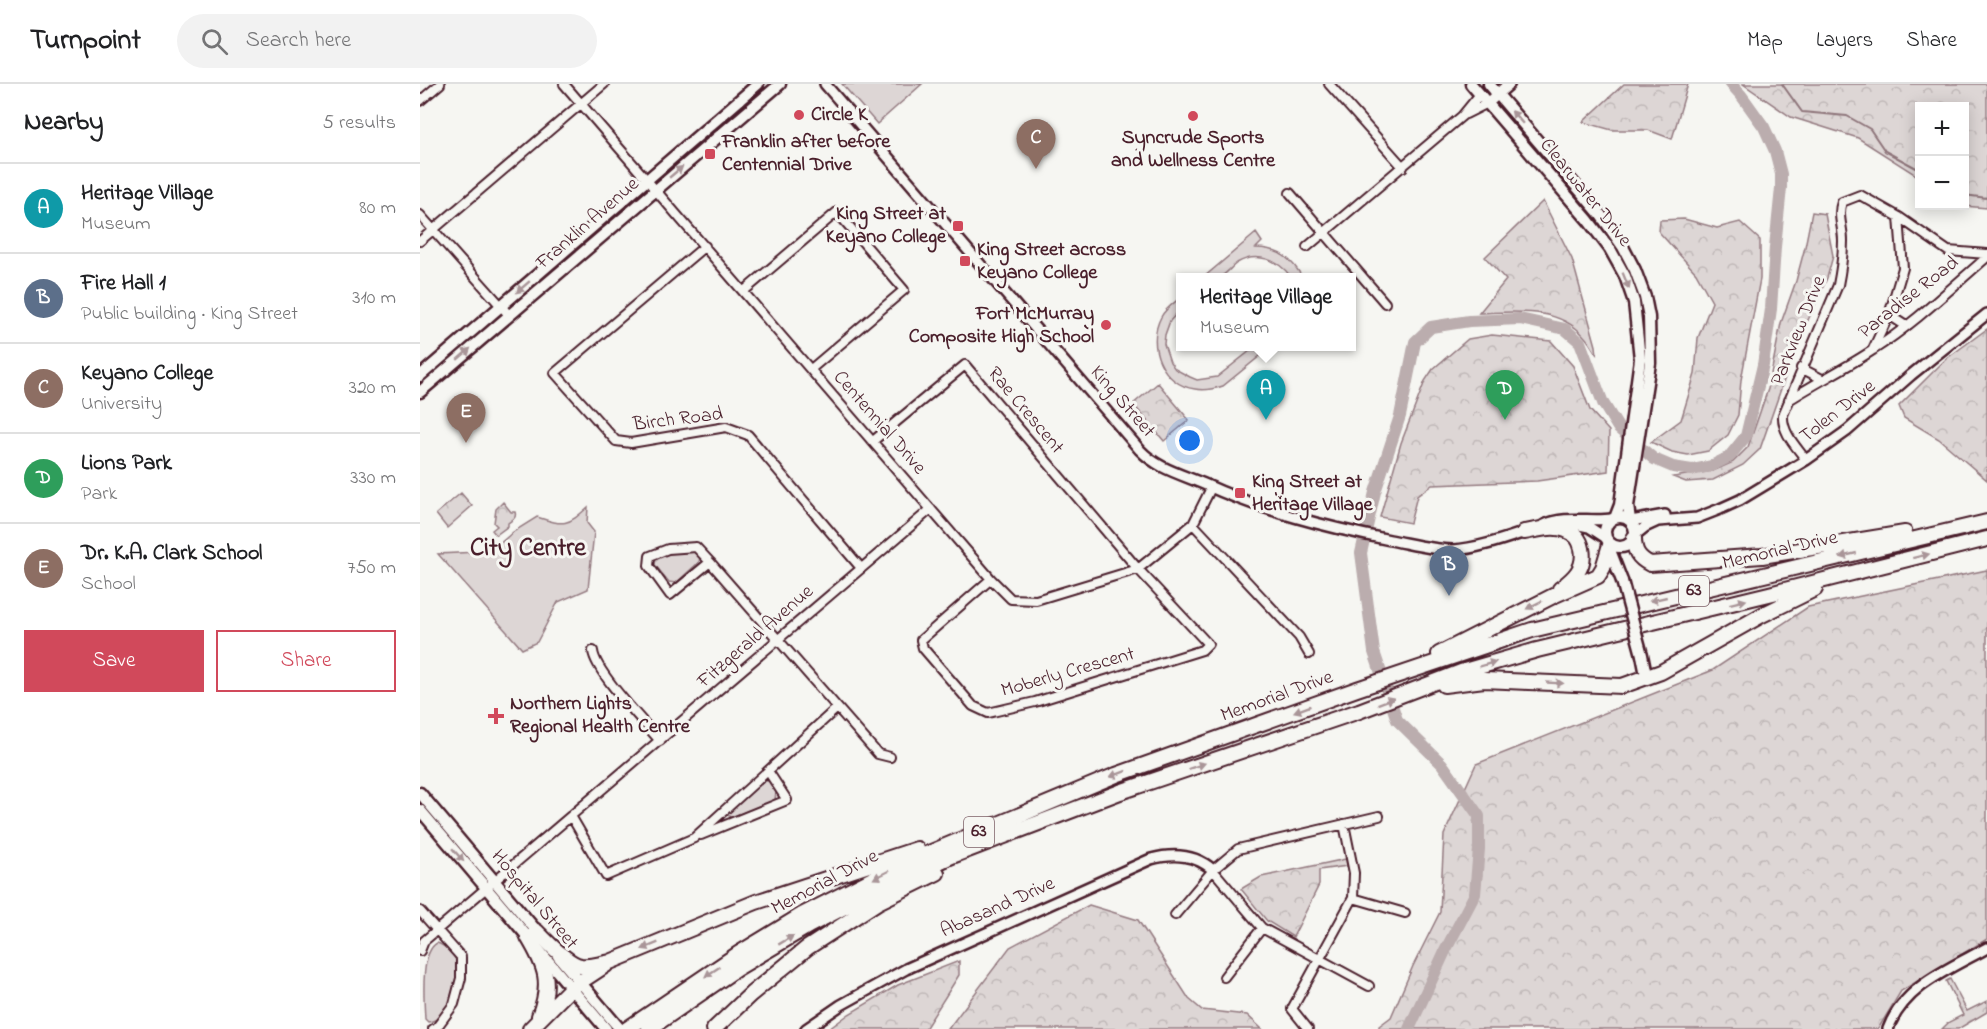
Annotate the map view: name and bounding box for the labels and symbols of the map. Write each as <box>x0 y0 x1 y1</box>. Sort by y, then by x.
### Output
place label: Circle K <box>811 101 869 130</box>
marker: Circle K <box>792 108 806 122</box>
marker: Syncrude Sports and Wellness Centre <box>1186 109 1200 123</box>
one-way arrow <box>1511 110 1524 125</box>
pin: C <box>1016 120 1056 169</box>
place label: Syncrude Sports and Wellness Centre <box>1111 124 1276 176</box>
place label: Franklin after before Centennial Drive <box>721 128 891 180</box>
street label: Clearwater Drive <box>1532 132 1638 254</box>
marker: Franklin after before Centennial Drive <box>703 147 717 161</box>
one-way arrow <box>668 166 684 179</box>
street label: Franklin Avenue <box>529 171 646 278</box>
place label: King Street at Keyano College <box>826 200 947 253</box>
marker: King Street at Keyano College <box>951 219 965 233</box>
place label: King Street across Keyano College <box>977 236 1126 289</box>
street label: Paradise Road <box>1853 249 1965 347</box>
marker: King Street across Keyano College <box>958 254 972 268</box>
one-way arrow <box>1622 272 1631 290</box>
street label: Parkview Drive <box>1764 272 1834 390</box>
one-way arrow <box>516 280 531 293</box>
place label: Fort McMurray Composite High School <box>909 300 1094 353</box>
marker: Fort McMurray Composite High School <box>1099 318 1113 332</box>
one-way arrow <box>456 348 471 361</box>
street label: King Street <box>1082 359 1162 445</box>
street label: Rae Crescent <box>980 361 1071 461</box>
street label: Centennial Drive <box>826 365 933 481</box>
pin: A <box>1246 370 1286 420</box>
pin: D <box>1486 370 1524 420</box>
street label: Tolen Drive <box>1794 373 1882 451</box>
pin: E <box>446 394 486 443</box>
street label: Birch Road <box>631 400 725 440</box>
your location <box>1175 426 1204 455</box>
place label: King Street at Heritage Village <box>1252 468 1373 521</box>
marker: King Street at Heritage Village <box>1233 486 1247 500</box>
street label: Memorial Drive <box>1719 524 1841 578</box>
district label: City Centre <box>470 530 587 568</box>
pin: B <box>1430 546 1468 596</box>
one-way arrow <box>1839 550 1857 560</box>
one-way arrow <box>1912 551 1930 560</box>
road number: 63 <box>1679 576 1709 606</box>
street label: Fitzgerald Avenue <box>691 578 821 697</box>
one-way arrow <box>1649 594 1667 604</box>
one-way arrow <box>1729 596 1748 606</box>
one-way arrow <box>1526 601 1543 610</box>
street label: Moberly Crescent <box>998 640 1139 706</box>
one-way arrow <box>1479 659 1497 668</box>
street label: Memorial Drive <box>1217 663 1337 731</box>
one-way arrow <box>1545 679 1564 688</box>
place label: Northern Lights Regional Health Centre <box>510 690 691 743</box>
one-way arrow <box>1377 696 1395 705</box>
one-way arrow <box>1293 704 1311 714</box>
marker: Northern Lights Regional Health Centre <box>487 707 505 725</box>
one-way arrow <box>1188 761 1206 770</box>
one-way arrow <box>1109 770 1127 780</box>
road number: 63 <box>964 817 994 847</box>
street label: Memorial Drive <box>766 843 884 923</box>
street label: Hospital Street <box>483 844 585 957</box>
one-way arrow <box>451 847 464 862</box>
one-way arrow <box>872 870 889 879</box>
street label: Abasand Drive <box>936 870 1060 946</box>
one-way arrow <box>778 934 794 945</box>
one-way arrow <box>640 941 658 951</box>
one-way arrow <box>704 966 720 978</box>

